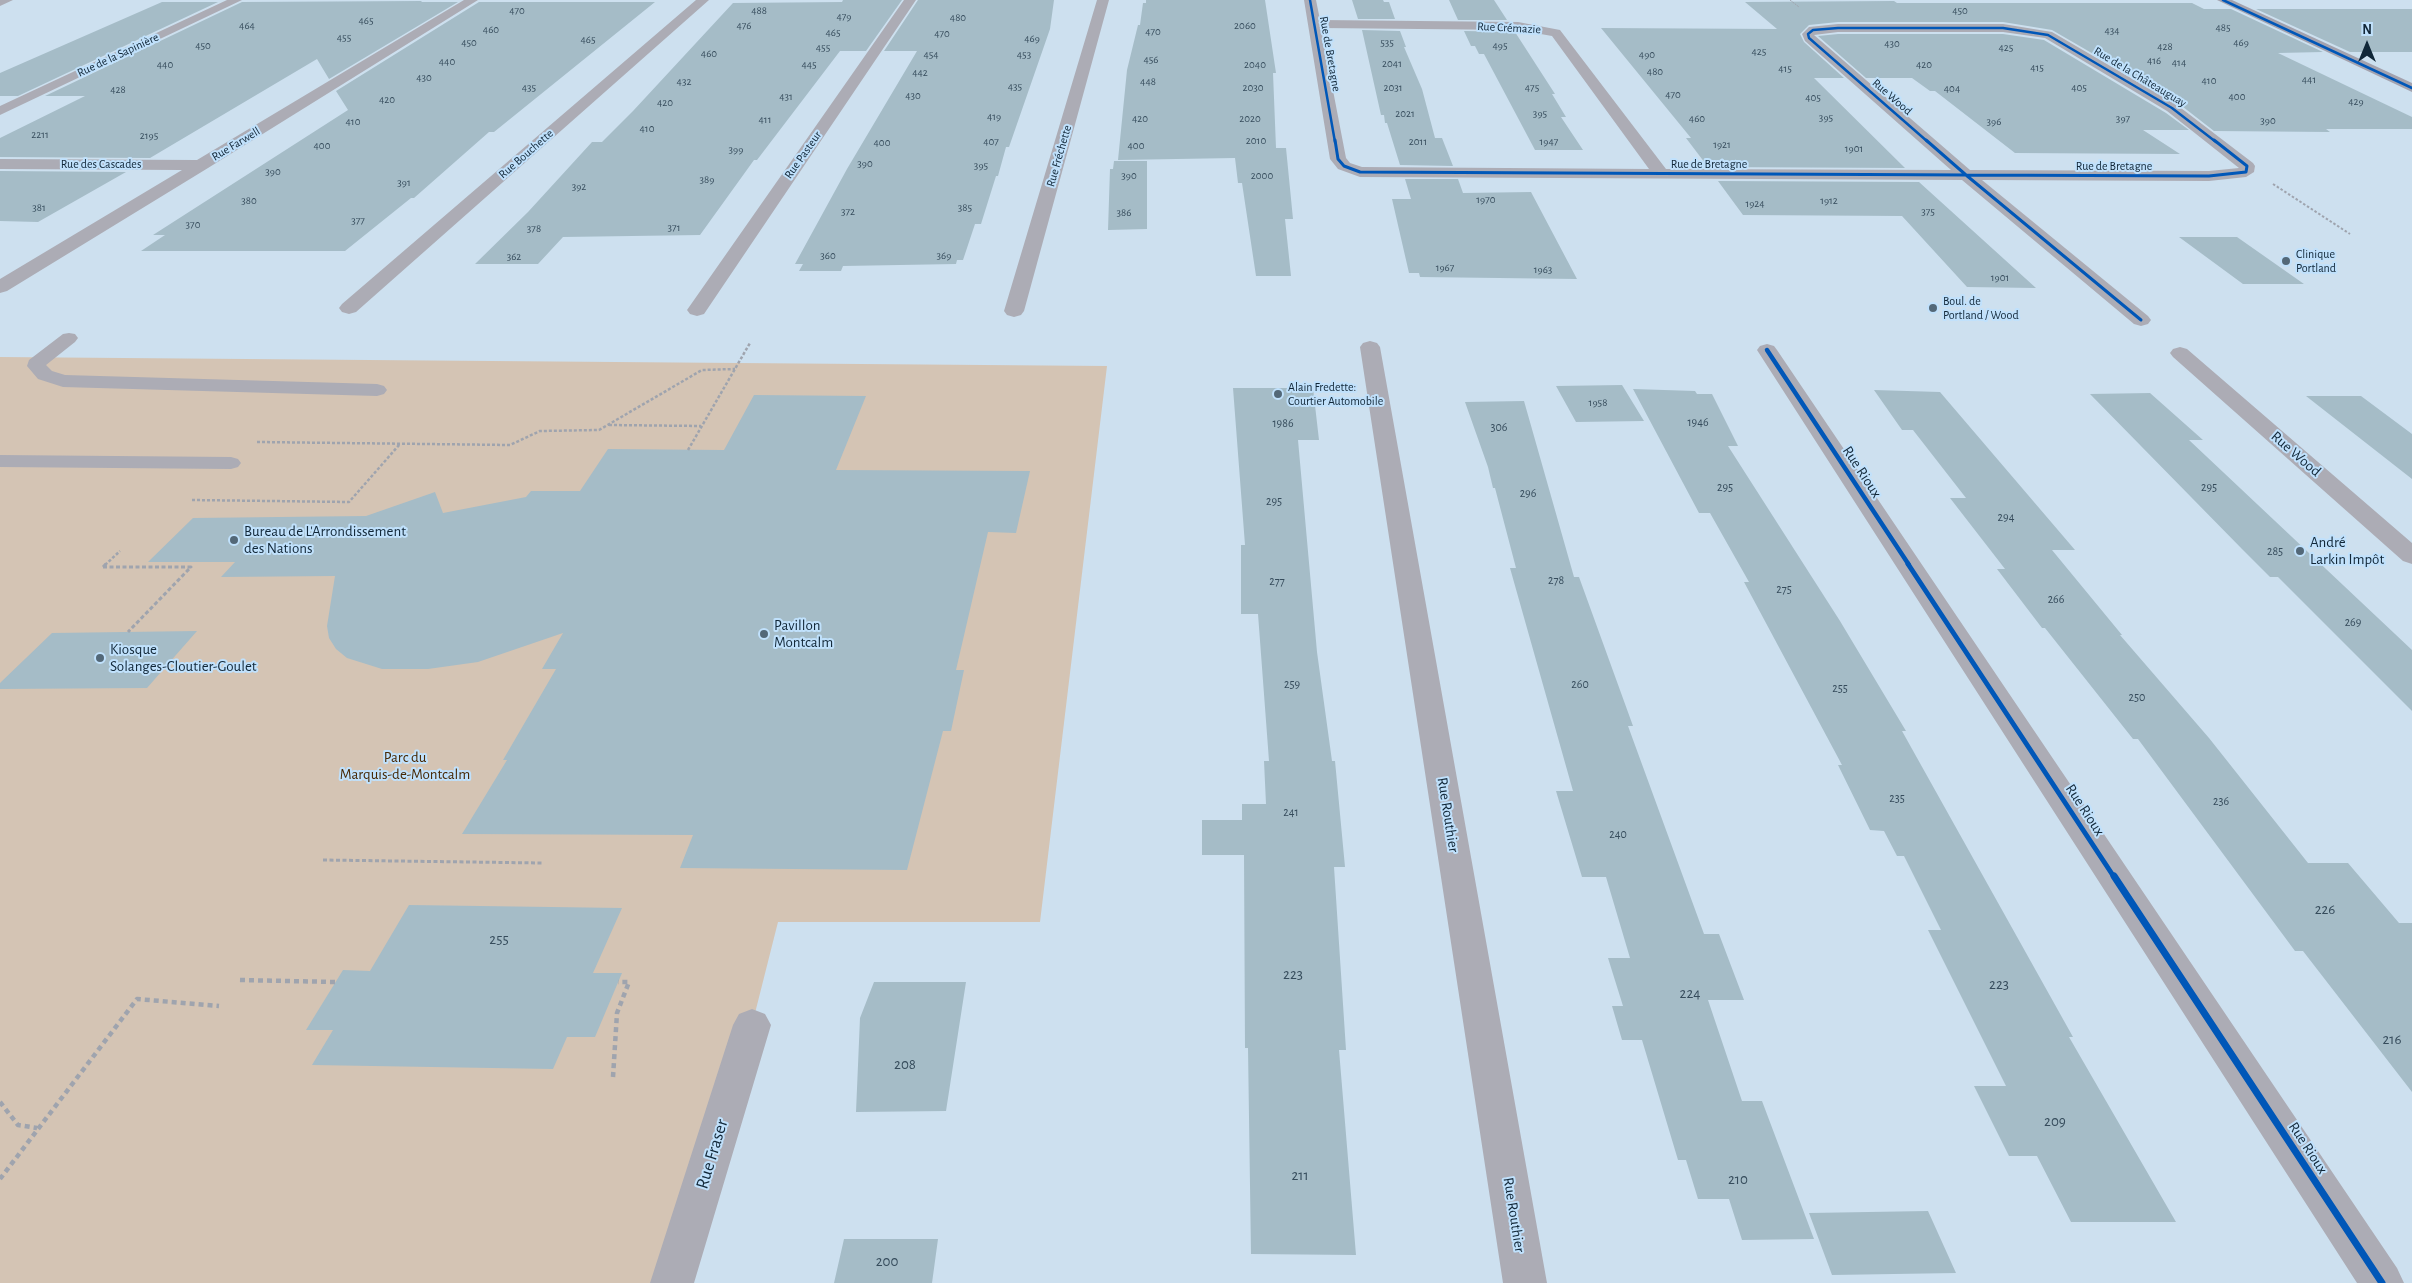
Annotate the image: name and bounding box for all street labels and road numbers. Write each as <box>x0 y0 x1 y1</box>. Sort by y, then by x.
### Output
street label: Rue de Bretagne <box>1316 15 1344 93</box>
street label: Rue Crémazie <box>1477 19 1541 37</box>
street label: Rue de la Sapinière <box>75 30 161 80</box>
street label: Rue de la Châteauguay <box>2091 44 2189 110</box>
street label: Rue Wood <box>1869 76 1915 118</box>
street label: Rue Fréchette <box>1043 123 1075 189</box>
street label: Rue Farwell <box>209 124 263 164</box>
street label: Rue Bouchette <box>496 126 556 182</box>
street label: Rue Pasteur <box>781 128 825 182</box>
street label: Rue des Cascades <box>61 157 141 171</box>
street label: Rue de Bretagne <box>1671 157 1747 171</box>
street label: Rue de Bretagne <box>2076 159 2152 173</box>
street label: Rue Wood <box>2267 427 2325 481</box>
street label: Rue Rioux <box>1839 443 1885 501</box>
street label: Rue Routhier <box>1433 776 1463 854</box>
street label: Rue Rioux <box>2062 781 2108 839</box>
street label: Rue Fraser <box>691 1116 733 1192</box>
street label: Rue Rioux <box>2285 1119 2331 1177</box>
street label: Rue Routhier <box>1499 1176 1529 1254</box>

